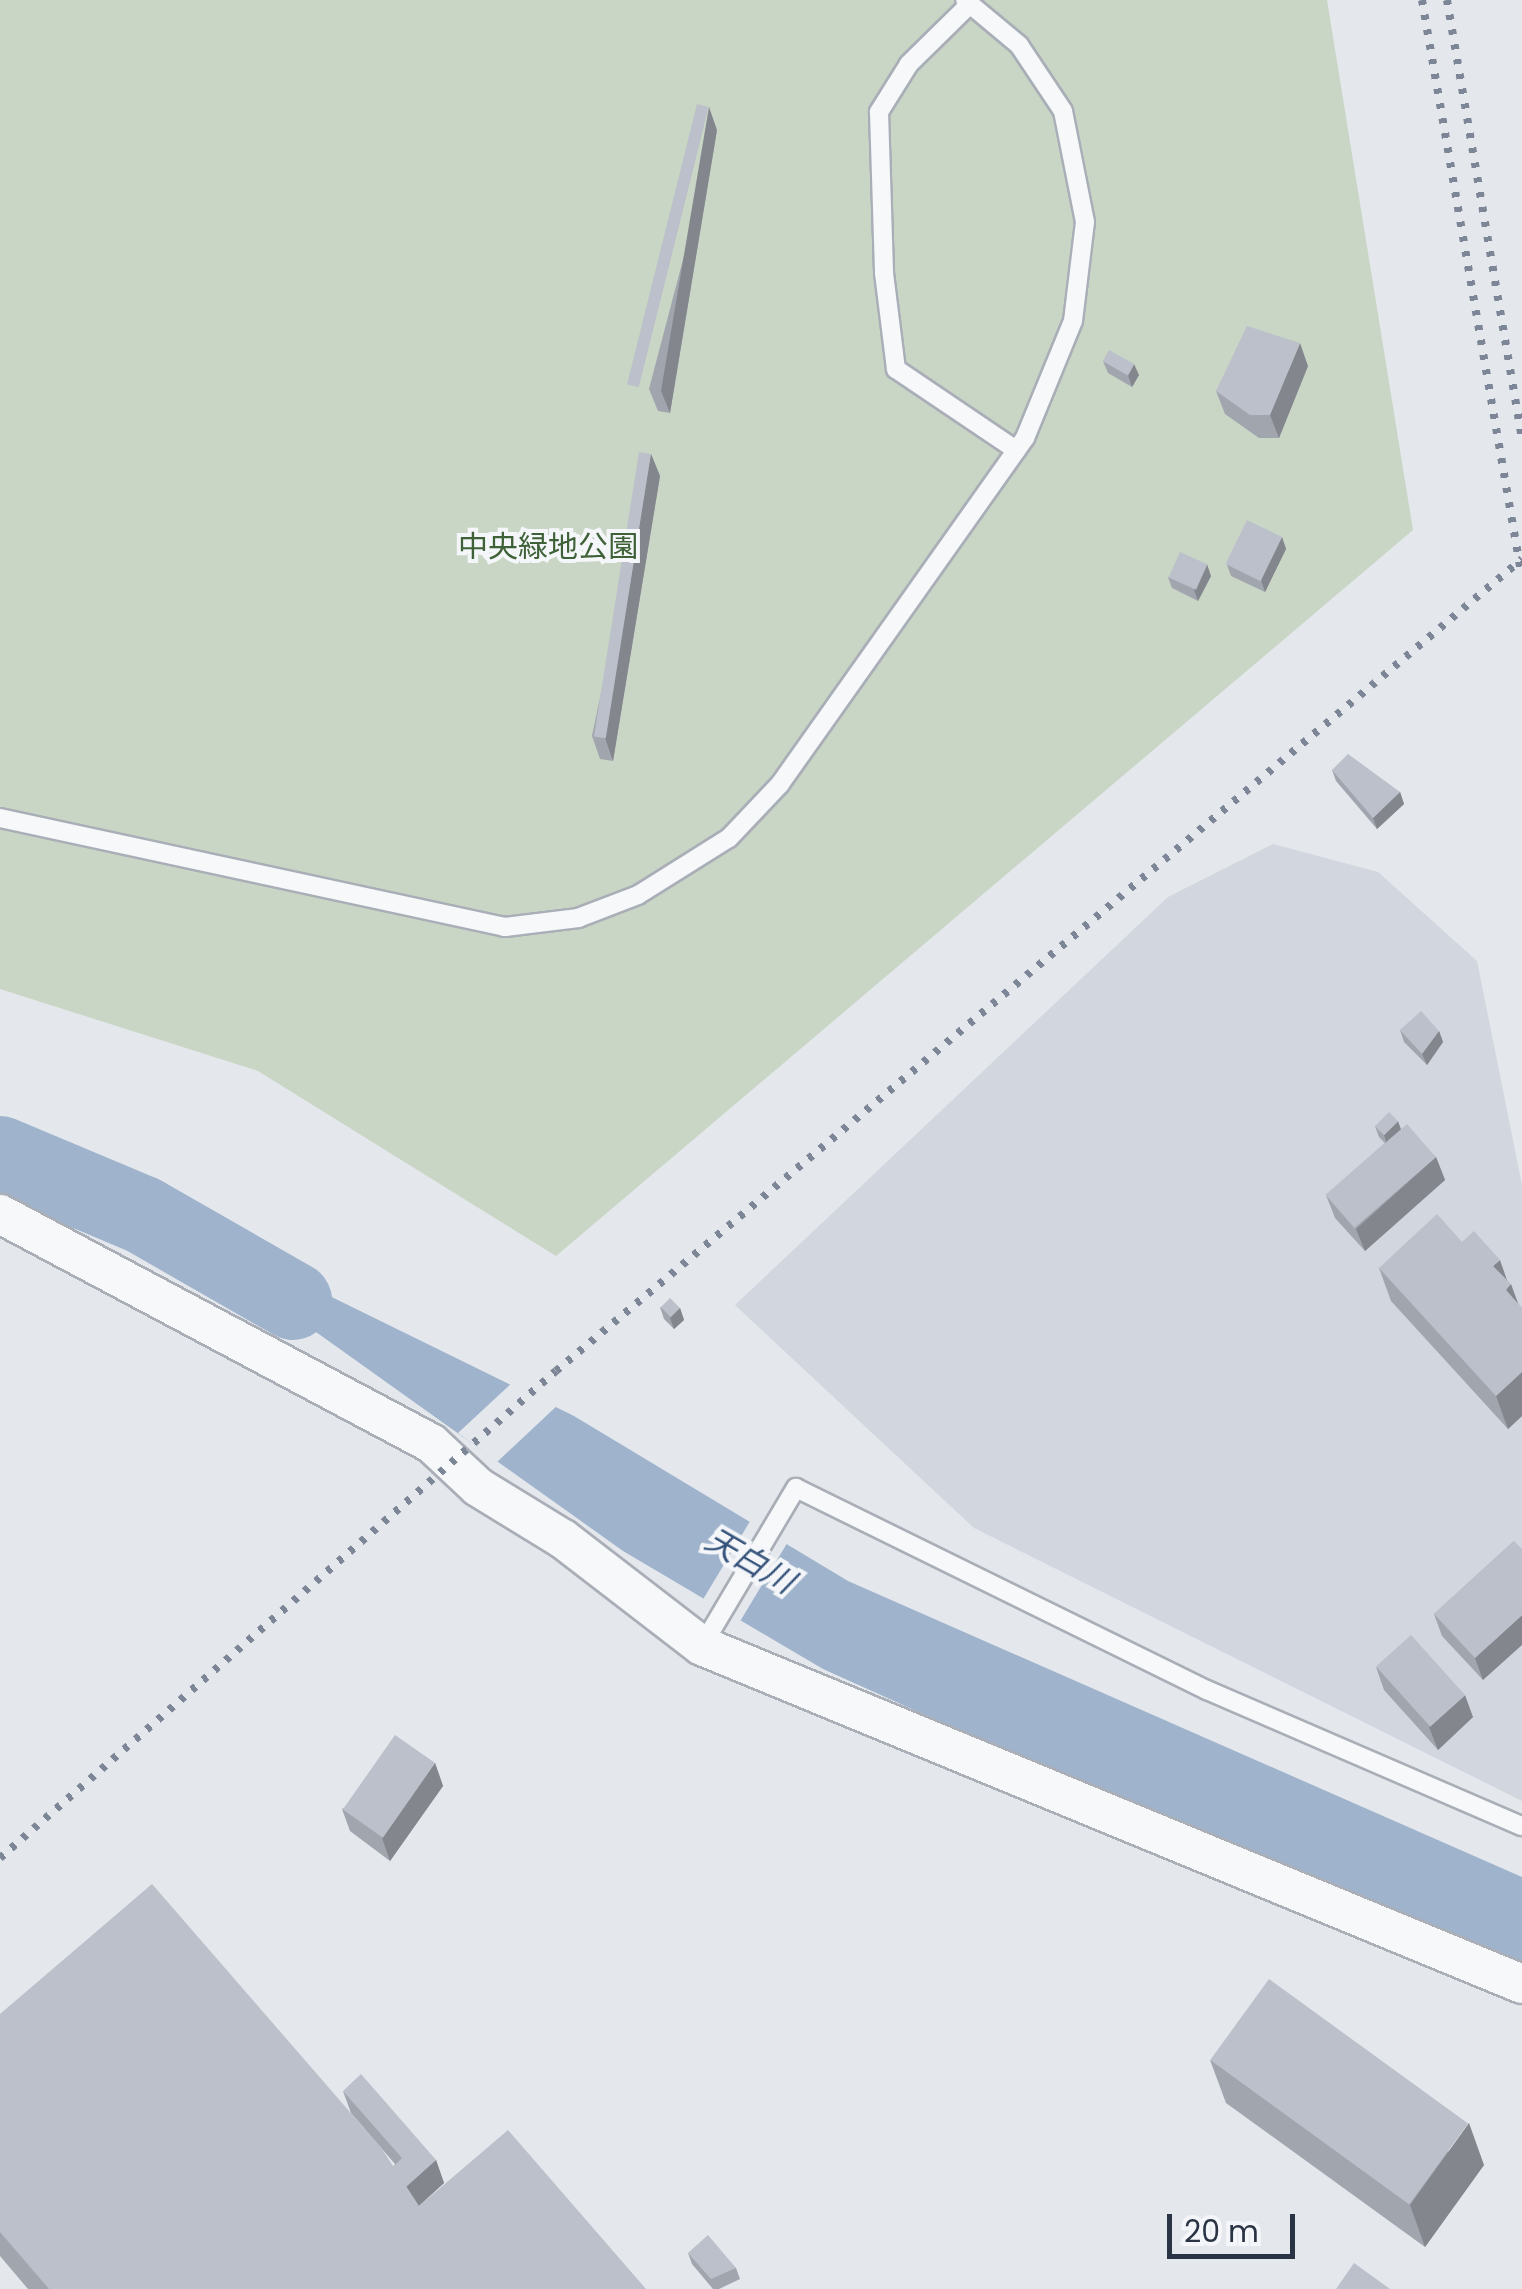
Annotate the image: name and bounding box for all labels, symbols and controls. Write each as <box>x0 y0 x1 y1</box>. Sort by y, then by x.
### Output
park label: 中央緑地公園 <box>458 529 638 565</box>
water label: 天白川 <box>699 1520 801 1602</box>
scale bar <box>1172 2194 1300 2256</box>
text: 20 m <box>1184 2210 1259 2253</box>

